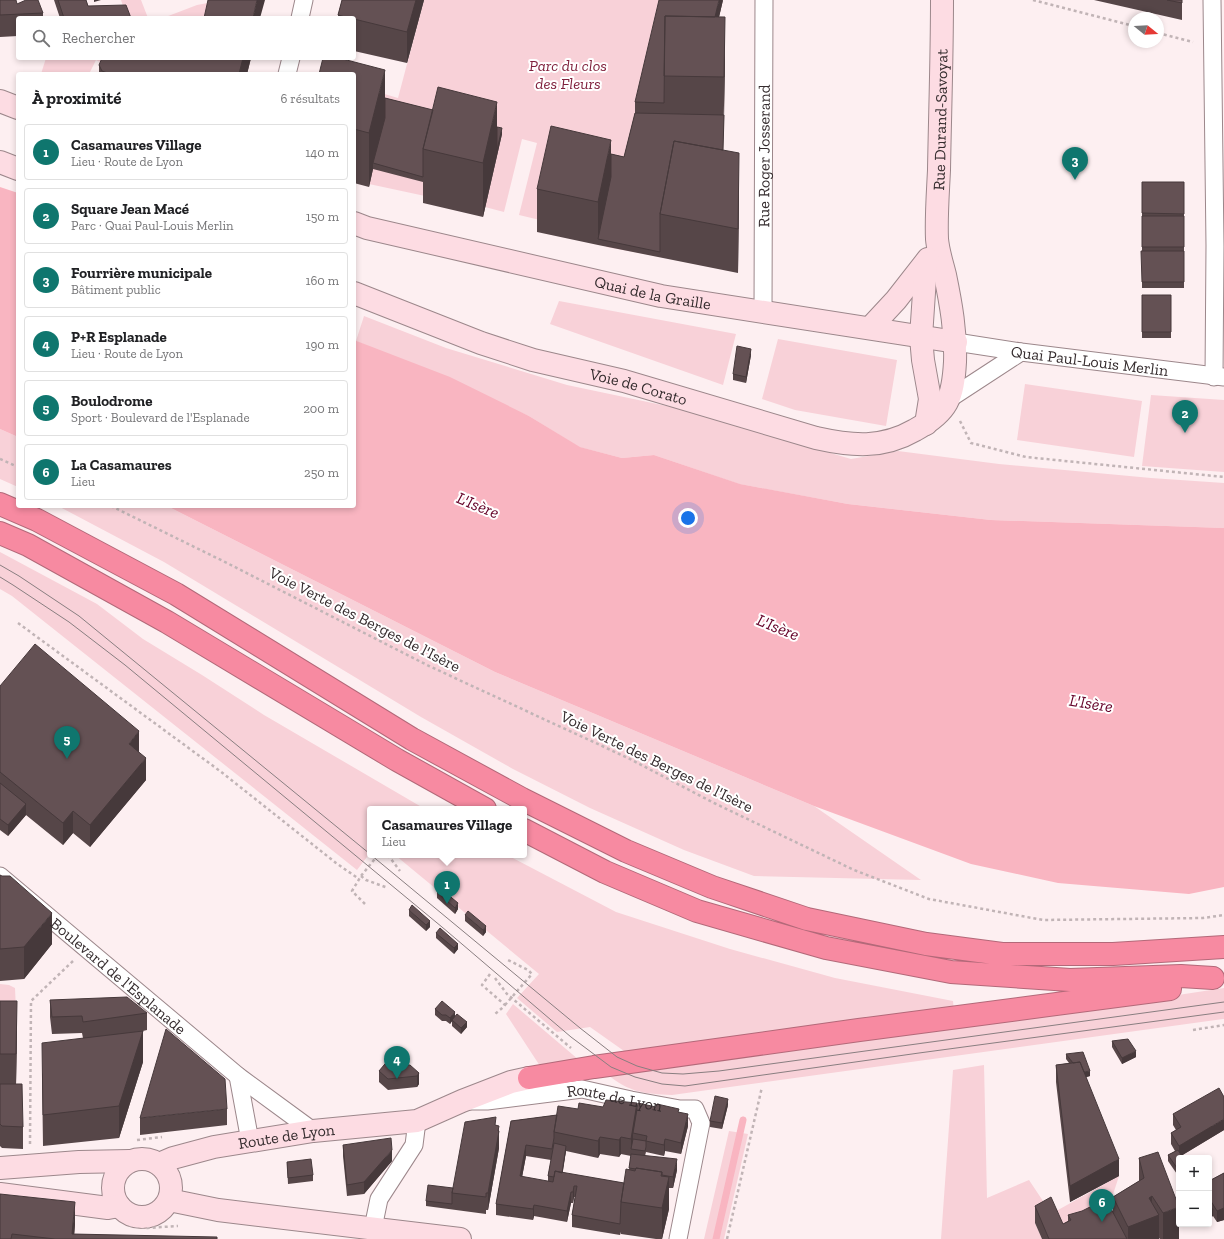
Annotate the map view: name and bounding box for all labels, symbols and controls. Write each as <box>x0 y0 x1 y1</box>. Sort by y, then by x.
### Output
north arrow <box>1128 12 1164 48</box>
search box <box>16 16 356 60</box>
icon: search <box>30 27 52 49</box>
text: Rechercher <box>62 29 136 47</box>
street label: Rue Durand-Savoyat <box>929 49 952 191</box>
park label: Parc du clos des Fleurs <box>529 56 607 93</box>
street label: Rue Roger Josserand <box>754 84 774 228</box>
text: À proximité <box>32 88 121 108</box>
text: 6 résultats <box>281 91 340 106</box>
text: Casamaures Village <box>71 136 202 154</box>
text: 1 <box>43 145 49 160</box>
text: 140 m <box>305 145 339 160</box>
pin: 3 <box>1062 147 1088 180</box>
text: Lieu · Route de Lyon <box>71 154 183 169</box>
text: Square Jean Macé <box>71 200 189 218</box>
text: 2 <box>43 209 49 224</box>
text: 150 m <box>306 209 339 224</box>
text: Parc · Quai Paul-Louis Merlin <box>71 218 234 233</box>
text: Fourrière municipale <box>71 264 212 282</box>
street label: Quai de la Graille <box>593 272 712 314</box>
text: 3 <box>43 273 49 288</box>
text: 160 m <box>305 273 339 288</box>
text: Bâtiment public <box>71 282 161 297</box>
text: P+R Esplanade <box>71 328 167 346</box>
text: 4 <box>42 337 50 352</box>
text: 190 m <box>305 337 339 352</box>
street label: Quai Paul-Louis Merlin <box>1010 342 1170 380</box>
text: Lieu · Route de Lyon <box>71 346 183 361</box>
street label: Voie de Corato <box>587 364 689 409</box>
text: Boulodrome <box>71 392 152 410</box>
pin: 2 <box>1172 400 1198 433</box>
text: 5 <box>43 401 49 416</box>
text: 200 m <box>303 401 339 416</box>
text: Sport · Boulevard de l'Esplanade <box>71 410 250 425</box>
text: La Casamaures <box>71 456 172 474</box>
text: 6 <box>43 465 49 480</box>
text: 250 m <box>304 465 339 480</box>
text: Lieu <box>71 474 95 489</box>
water label: L'Isère <box>454 488 502 522</box>
your location <box>678 508 698 528</box>
street label: Voie Verte des Berges de l'Isère <box>265 562 464 676</box>
water label: L'Isère <box>754 610 802 644</box>
water label: L'Isère <box>1068 690 1114 716</box>
street label: Voie Verte des Berges de l'Isère <box>556 706 756 816</box>
pin: 5 <box>54 726 80 759</box>
popup <box>367 806 527 858</box>
text: Casamaures Village <box>382 816 512 834</box>
text: Lieu <box>382 834 406 849</box>
pin: 1 <box>434 871 460 904</box>
street label: Boulevard de l'Esplanade <box>47 914 190 1038</box>
pin: 4 <box>384 1046 410 1079</box>
street label: Route de Lyon <box>566 1080 665 1116</box>
street label: Route de Lyon <box>237 1120 336 1153</box>
map controls <box>1176 1155 1212 1227</box>
button: + <box>1176 1155 1212 1191</box>
pin: 6 <box>1089 1189 1115 1222</box>
button: − <box>1176 1191 1212 1227</box>

